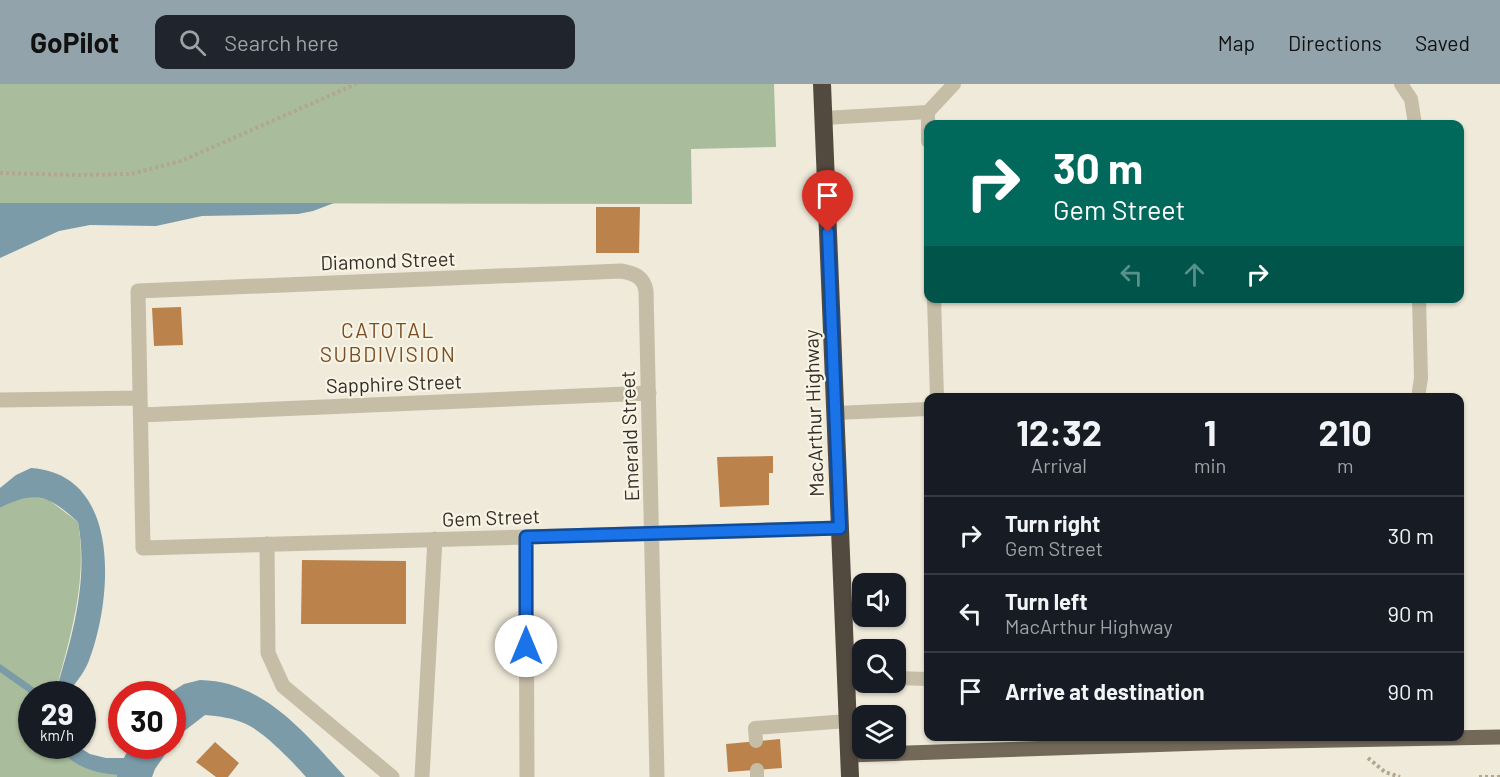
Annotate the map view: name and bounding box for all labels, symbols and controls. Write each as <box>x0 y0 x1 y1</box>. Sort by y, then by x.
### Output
search box <box>155 15 575 69</box>
text: GoPilot <box>30 25 119 59</box>
icon: search <box>176 26 209 59</box>
text: Search here <box>224 29 339 55</box>
text: Map <box>1218 30 1255 55</box>
text: Directions <box>1288 30 1382 55</box>
text: Saved <box>1415 30 1470 55</box>
text: 30 m <box>1053 142 1143 192</box>
icon: right <box>954 144 1032 222</box>
pin <box>802 170 853 232</box>
icon: arrive <box>811 179 844 212</box>
text: Gem Street <box>1053 193 1185 225</box>
street label: Diamond Street <box>320 246 456 274</box>
icon: left <box>1115 258 1148 291</box>
icon: ahead <box>1178 258 1211 291</box>
icon: right <box>1241 258 1274 291</box>
district label: CATOTAL SUBDIVISION <box>320 317 456 366</box>
street label: MacArthur Highway <box>798 329 828 497</box>
street label: Sapphire Street <box>325 369 463 397</box>
street label: Emerald Street <box>615 370 643 502</box>
text: 12:32 <box>1016 410 1102 453</box>
text: 1 <box>1204 410 1217 453</box>
text: 210 <box>1319 410 1372 453</box>
text: Arrival <box>1031 453 1087 477</box>
text: min <box>1194 453 1226 477</box>
text: m <box>1337 453 1353 477</box>
street label: Gem Street <box>442 503 540 531</box>
text: Turn right <box>1005 510 1100 536</box>
icon: right <box>954 519 987 552</box>
text: 30 m <box>1388 522 1434 548</box>
text: Gem Street <box>1005 536 1103 560</box>
map controls <box>852 573 906 759</box>
button: sound <box>852 573 906 627</box>
text: Turn left <box>1005 588 1088 614</box>
icon: left <box>954 597 987 630</box>
text: 90 m <box>1388 600 1434 626</box>
position arrow <box>494 614 558 678</box>
text: MacArthur Highway <box>1005 614 1173 638</box>
button: search <box>852 639 906 693</box>
icon: arrive <box>954 675 987 708</box>
text: Arrive at destination <box>1005 678 1204 704</box>
text: 90 m <box>1388 678 1434 704</box>
speed limit sign: 30 <box>108 681 186 759</box>
text: 29 <box>41 695 73 731</box>
button: layers <box>852 705 906 759</box>
text: km/h <box>40 726 74 744</box>

